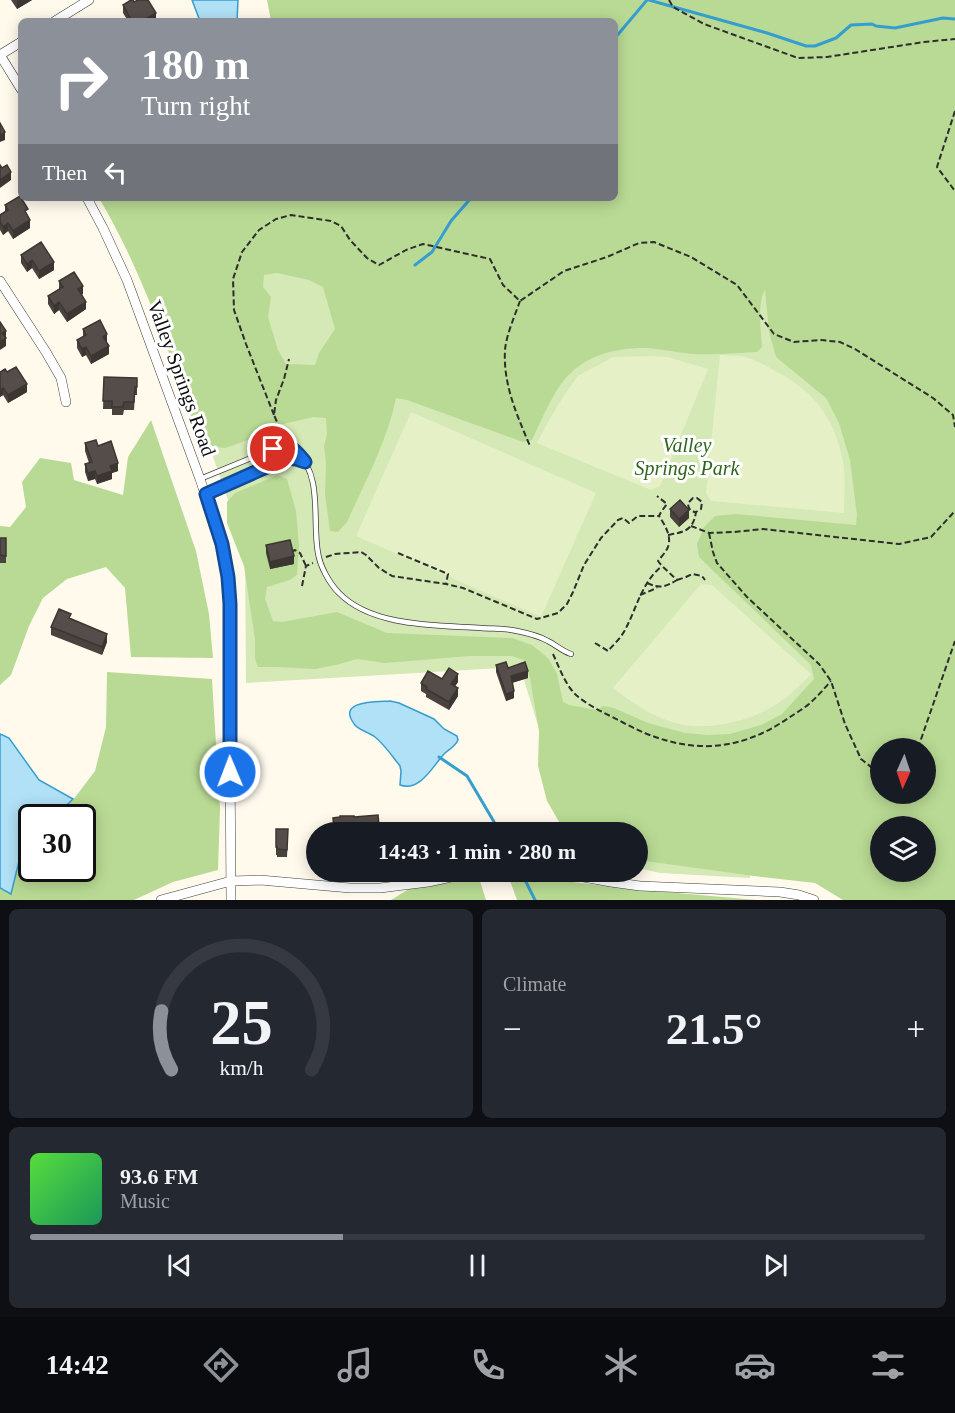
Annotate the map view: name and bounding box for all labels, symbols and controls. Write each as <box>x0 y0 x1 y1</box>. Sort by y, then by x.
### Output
icon: right <box>42 42 120 120</box>
text: 180 m <box>141 42 250 88</box>
text: Turn right <box>141 91 250 121</box>
icon: left <box>99 156 132 189</box>
text: Then <box>42 160 87 185</box>
street label: Valley Springs Road <box>143 297 220 459</box>
pin <box>247 423 298 474</box>
icon: arrive <box>256 432 289 465</box>
park label: Valley Springs Park <box>635 434 741 480</box>
north arrow <box>870 738 936 804</box>
map controls <box>870 738 936 882</box>
position arrow <box>198 740 262 804</box>
speed limit sign: 30 <box>18 804 96 882</box>
button: layers <box>870 816 936 882</box>
text: 14:43 · 1 min · 280 m <box>378 839 576 864</box>
text: Climate <box>503 973 566 995</box>
text: 25 <box>210 988 272 1057</box>
text: 21.5° <box>666 1004 762 1054</box>
text: − <box>503 1011 522 1047</box>
text: + <box>906 1011 925 1047</box>
text: km/h <box>219 1057 263 1081</box>
text: 93.6 FM <box>120 1164 198 1189</box>
text: Music <box>120 1190 170 1212</box>
icon: previous <box>163 1249 196 1282</box>
icon: pause <box>461 1249 494 1282</box>
icon: next <box>759 1249 792 1282</box>
icon: directions <box>200 1344 242 1386</box>
icon: music <box>334 1344 376 1386</box>
icon: phone <box>467 1344 509 1386</box>
icon: climate <box>600 1344 642 1386</box>
icon: car <box>734 1344 776 1386</box>
icon: filters <box>867 1344 909 1386</box>
text: 14:42 <box>46 1350 109 1380</box>

